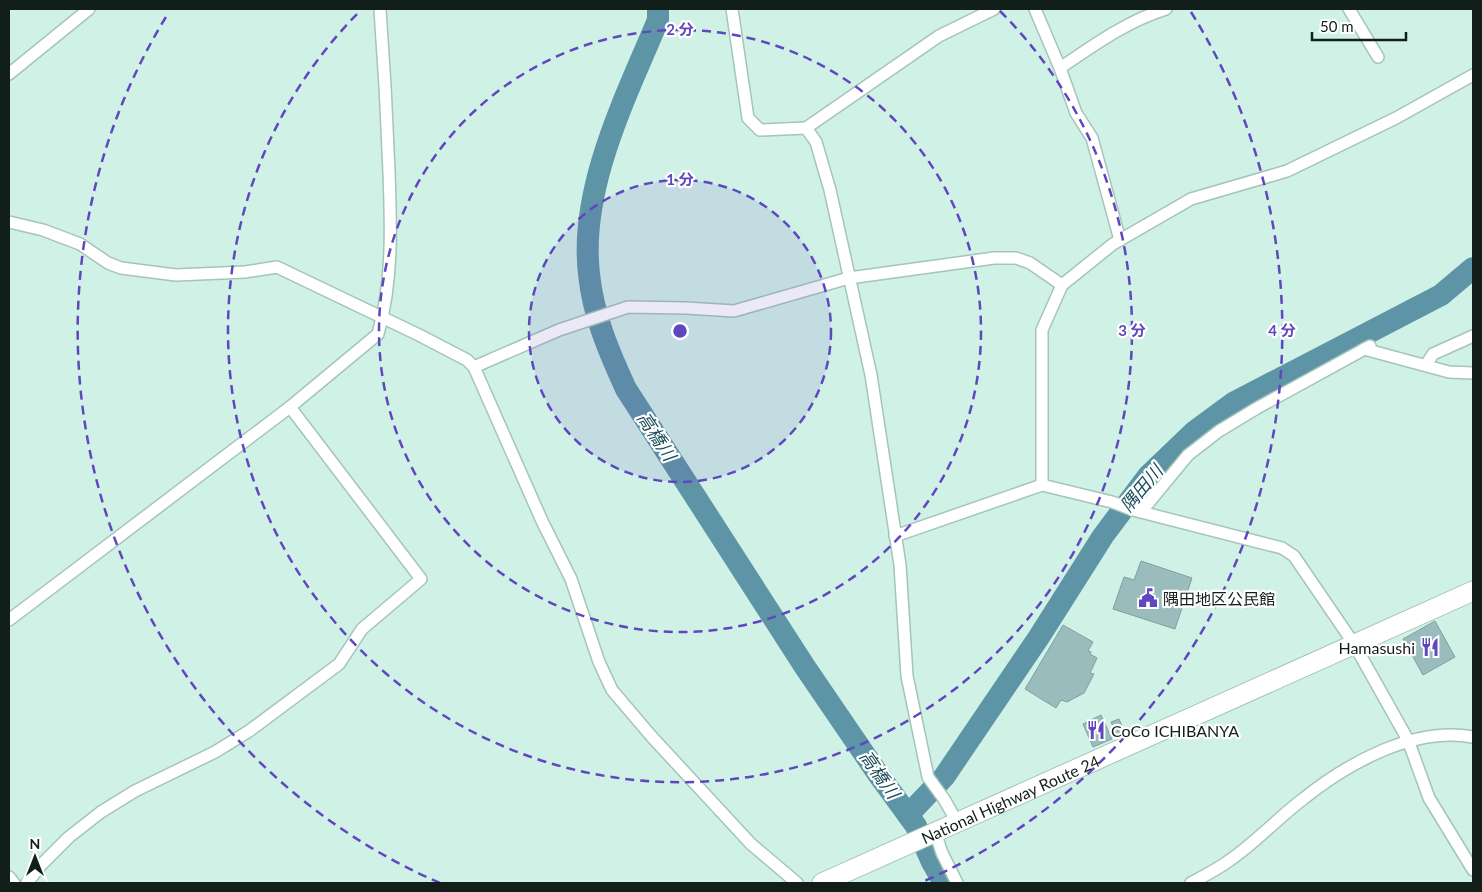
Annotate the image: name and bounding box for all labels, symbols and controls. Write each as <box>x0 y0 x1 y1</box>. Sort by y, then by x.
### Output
scale bar <box>1312 10 1406 42</box>
text: 50 m <box>1320 17 1354 35</box>
text: 2 分 <box>666 20 694 38</box>
text: 1 分 <box>666 170 694 188</box>
text: 3 分 <box>1118 321 1146 339</box>
text: 4 分 <box>1268 321 1296 339</box>
centre of rings <box>671 322 689 340</box>
water label: 高橋川 <box>633 407 682 466</box>
water label: 隅田川 <box>1115 459 1168 516</box>
public building icon: 隅田地区公民館 <box>1137 587 1159 609</box>
place label: 隅田地区公民館 <box>1163 589 1275 608</box>
restaurant icon: Hamasushi <box>1419 636 1441 658</box>
place label: Hamasushi <box>1338 638 1415 657</box>
restaurant icon: CoCo ICHIBANYA <box>1085 719 1107 741</box>
place label: CoCo ICHIBANYA <box>1111 721 1239 740</box>
water label: 高橋川 <box>856 746 906 804</box>
street label: National Highway Route 24 <box>918 750 1102 847</box>
north arrow <box>10 832 60 882</box>
text: N <box>30 835 40 852</box>

